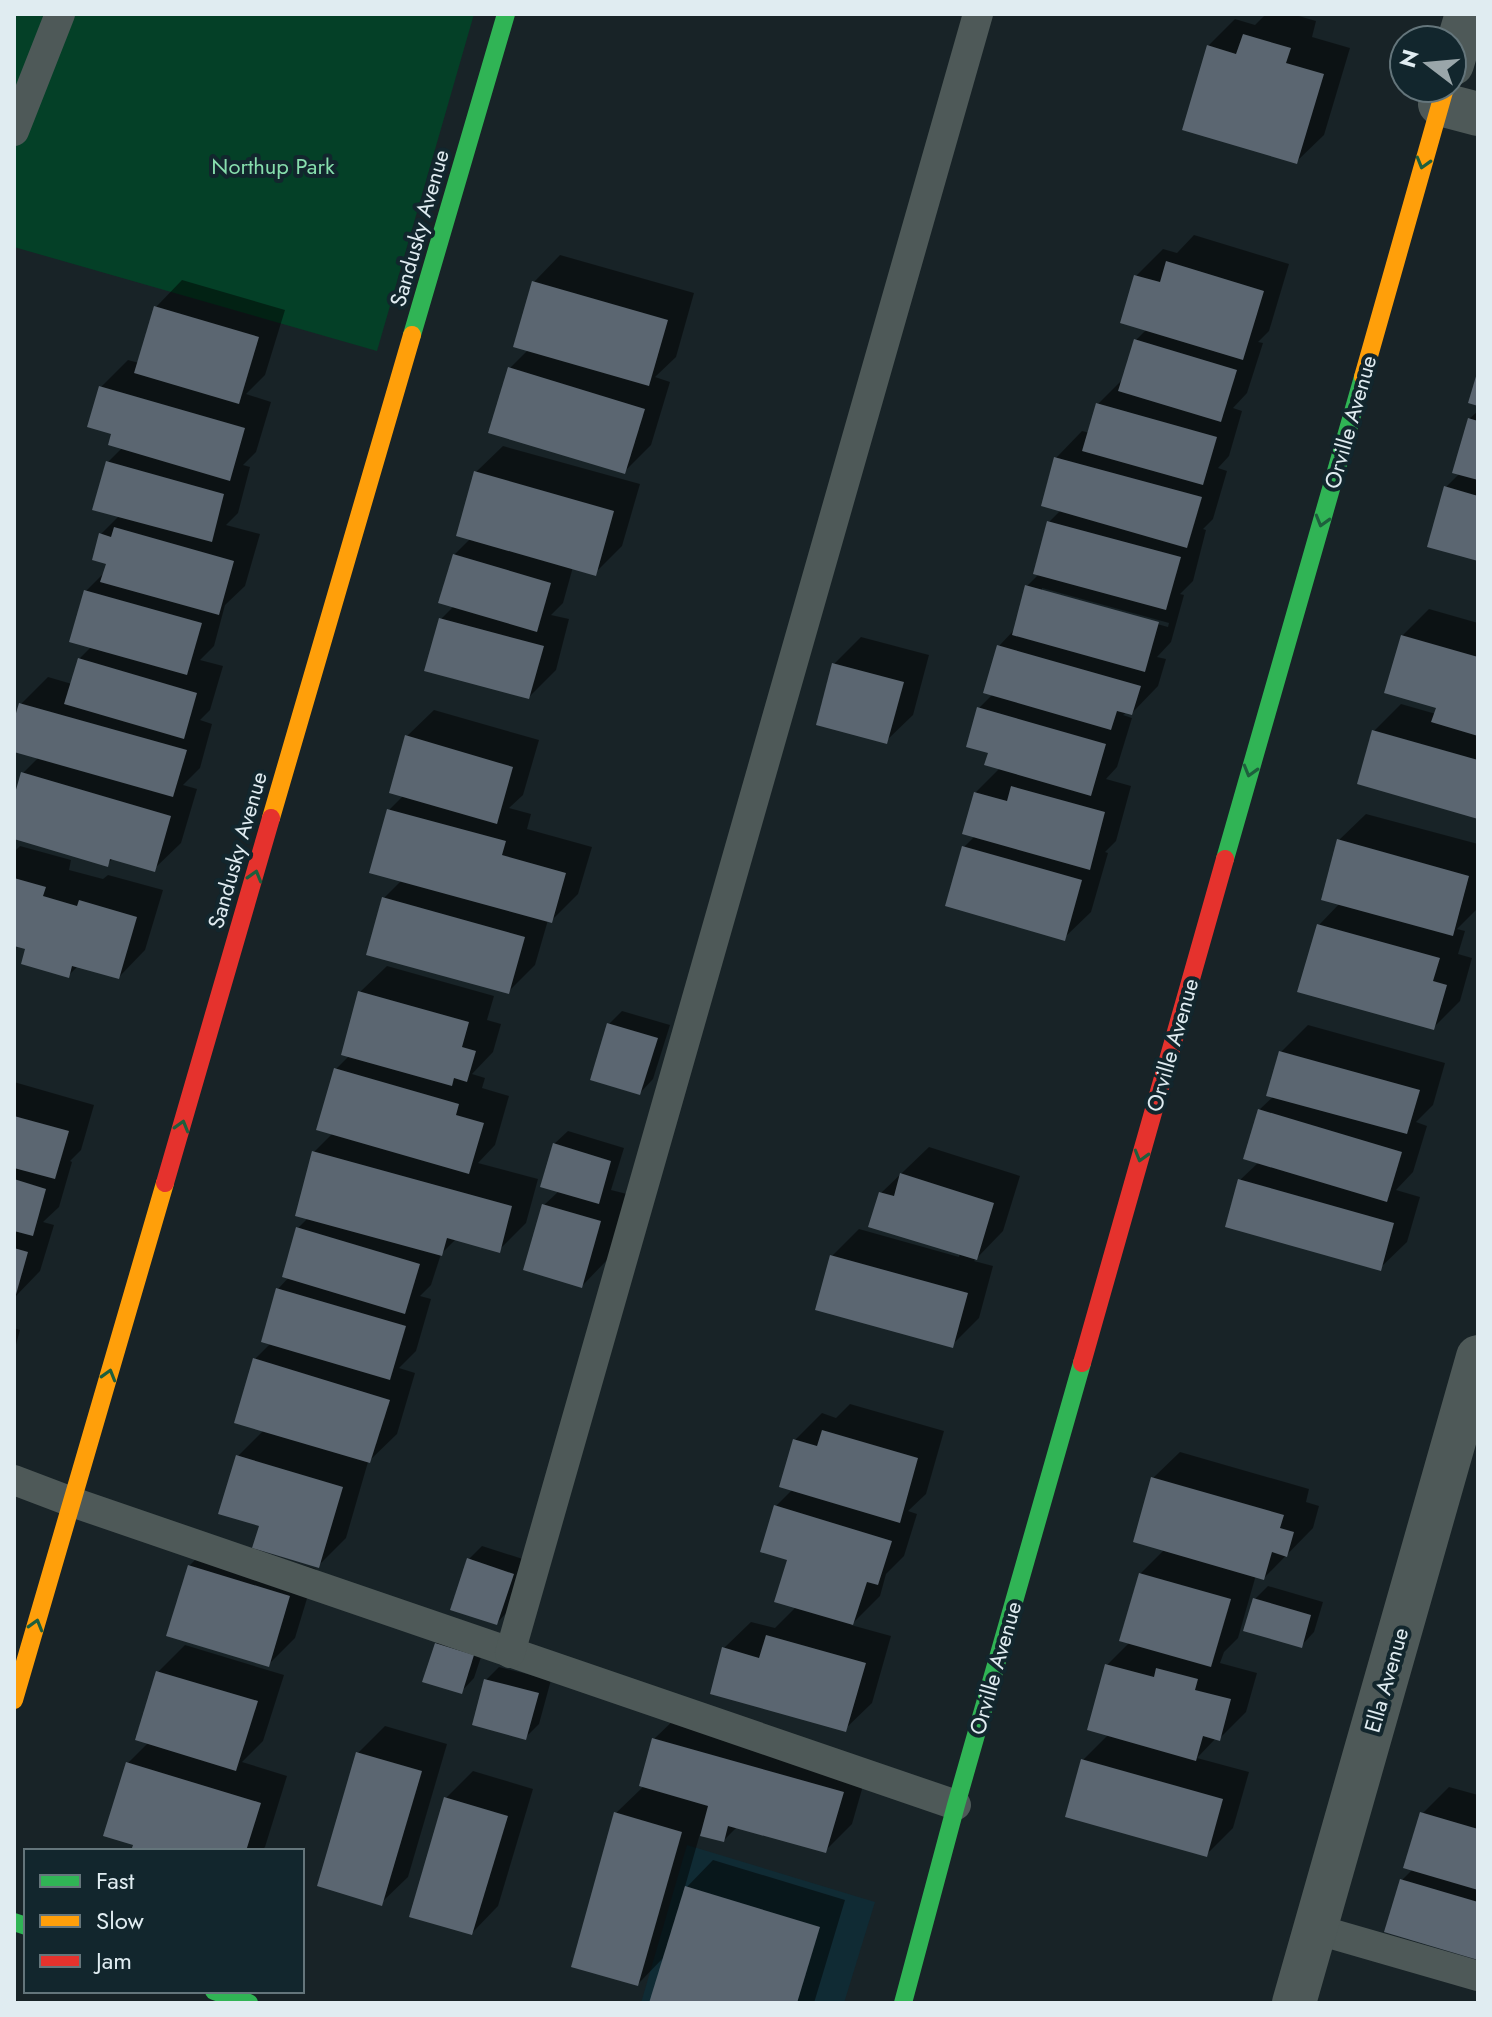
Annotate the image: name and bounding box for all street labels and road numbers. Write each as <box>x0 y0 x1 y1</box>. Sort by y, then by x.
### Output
street label: Sandusky Avenue <box>381 146 457 310</box>
street label: Orville Avenue <box>1316 351 1384 493</box>
street label: Sandusky Avenue <box>199 768 275 932</box>
street label: Orville Avenue <box>1138 974 1206 1116</box>
street label: Orville Avenue <box>961 1597 1029 1739</box>
street label: Ella Avenue <box>1356 1624 1416 1736</box>

